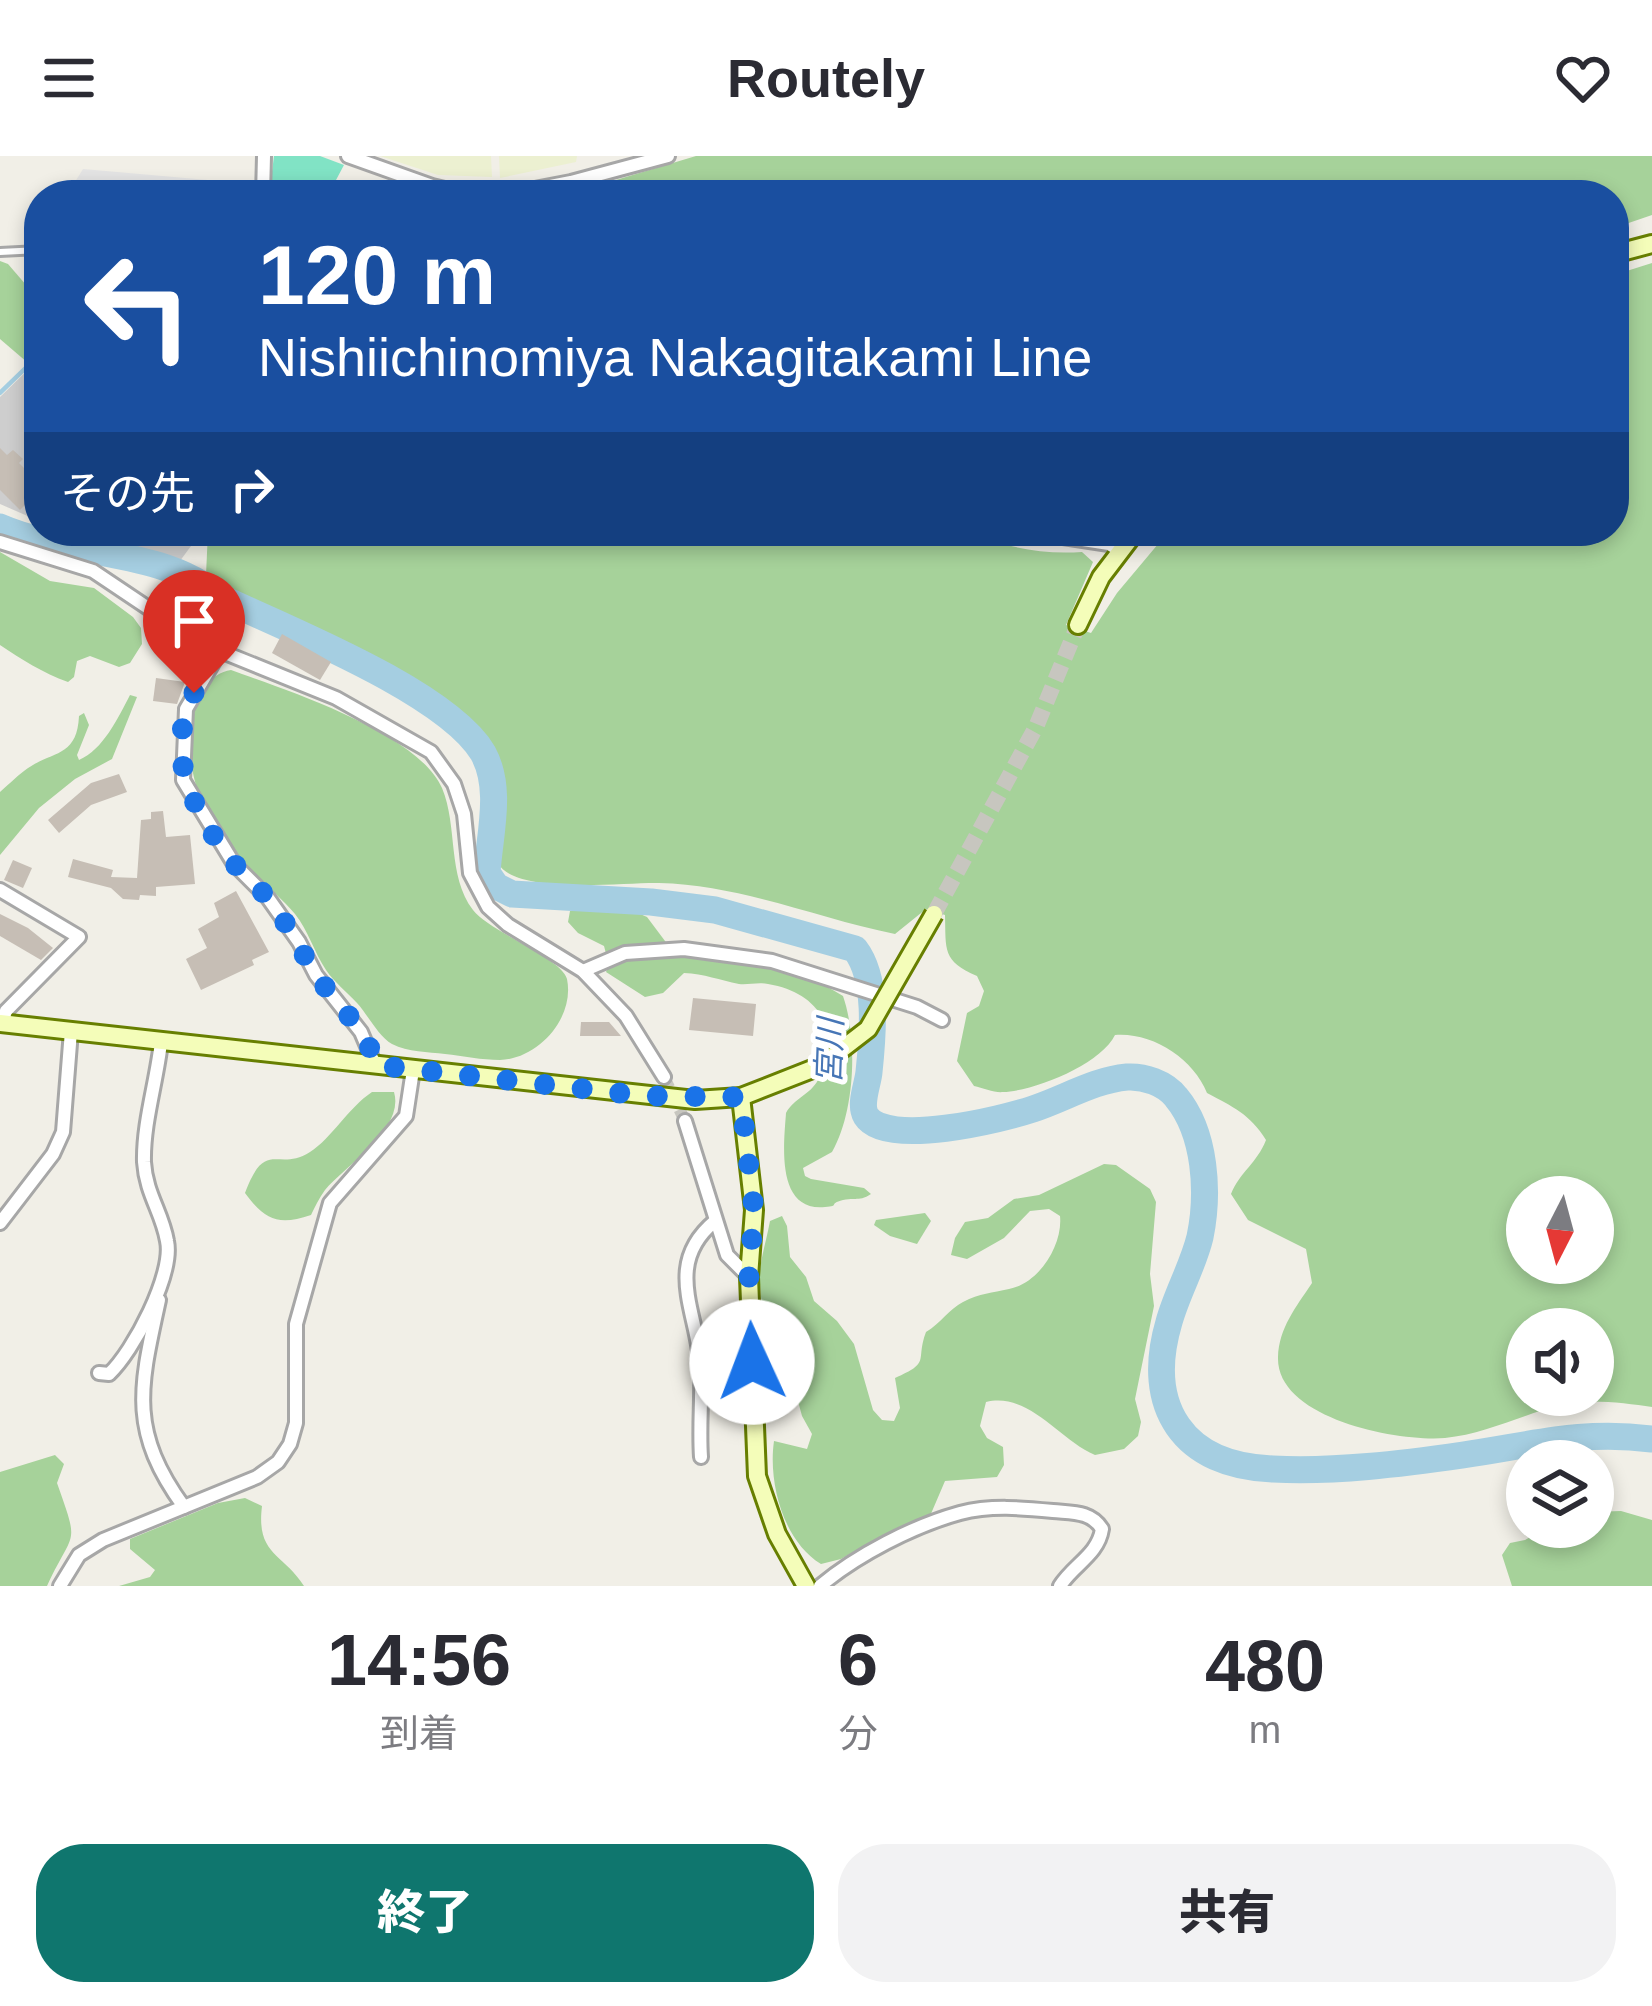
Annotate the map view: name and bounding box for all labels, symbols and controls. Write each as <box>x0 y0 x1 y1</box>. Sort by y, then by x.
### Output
icon: menu <box>36 45 102 111</box>
icon: heart <box>1550 45 1616 111</box>
text: Routely <box>727 48 925 108</box>
icon: left <box>60 228 216 384</box>
text: 120 m <box>258 228 496 322</box>
text: Nishiichinomiya Nakagitakami Line <box>258 327 1092 387</box>
icon: right <box>219 456 285 522</box>
text: その先 <box>60 468 195 519</box>
pin <box>143 570 245 693</box>
icon: arrive <box>161 588 227 654</box>
water label: 宮川 <box>810 1014 849 1085</box>
north arrow <box>1506 1176 1614 1284</box>
map controls <box>1506 1176 1614 1548</box>
position arrow <box>689 1299 815 1425</box>
button: sound <box>1506 1308 1614 1416</box>
button: layers <box>1506 1440 1614 1548</box>
text: 14:56 <box>327 1620 511 1700</box>
text: 6 <box>838 1620 878 1700</box>
text: 480 <box>1205 1626 1325 1706</box>
text: m <box>1249 1708 1281 1751</box>
text: 到着 <box>380 1712 458 1755</box>
text: 分 <box>838 1712 878 1755</box>
button: 終了 <box>36 1844 814 1982</box>
button: 共有 <box>838 1844 1616 1982</box>

